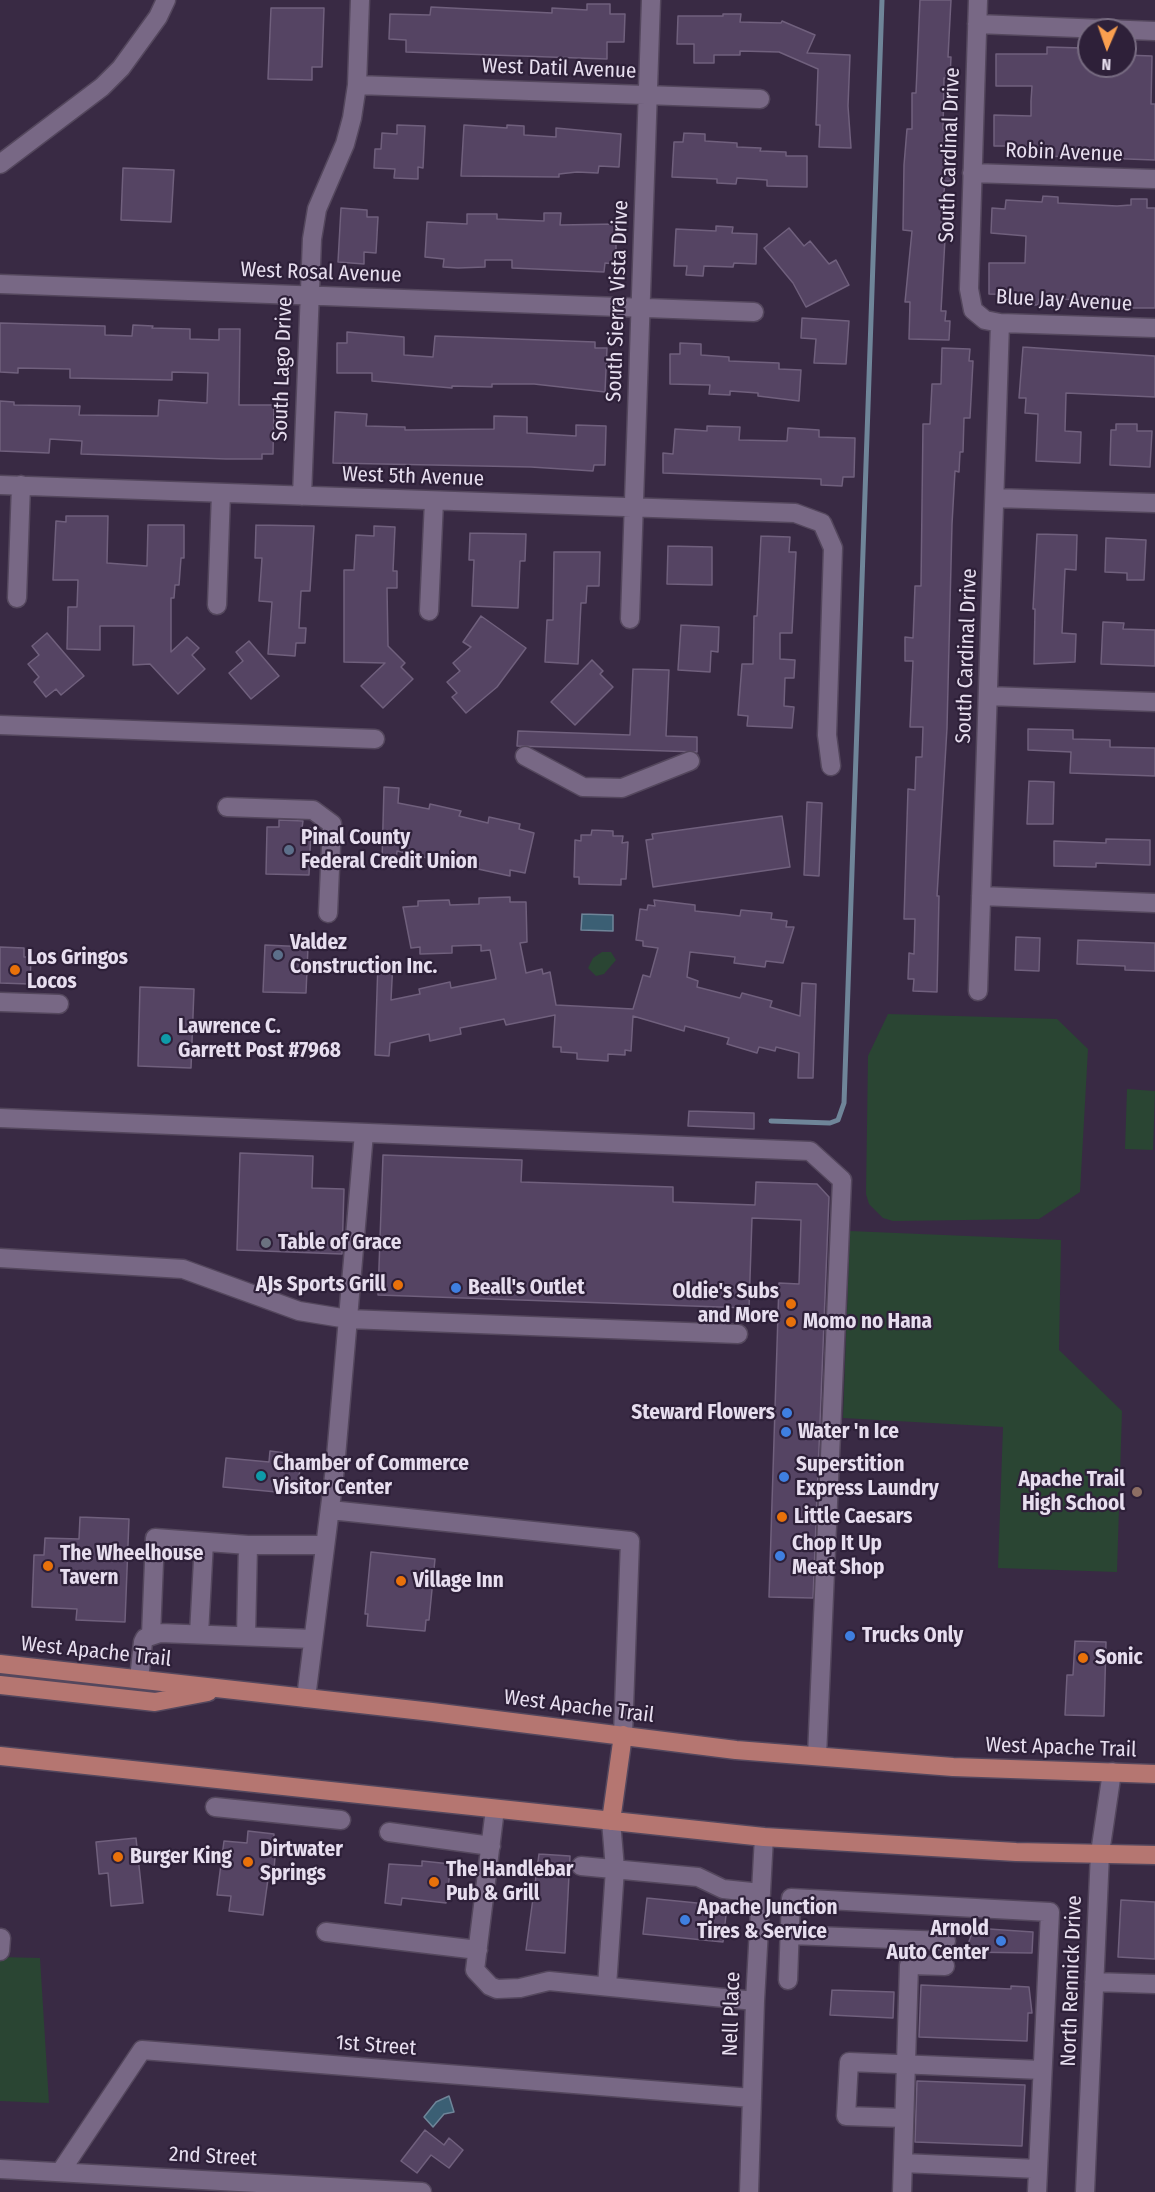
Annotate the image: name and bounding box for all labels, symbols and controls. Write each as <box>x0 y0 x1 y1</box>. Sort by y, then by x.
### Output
north arrow <box>1077 18 1137 78</box>
street label: West Datil Avenue <box>481 54 637 84</box>
text: N <box>1101 55 1112 74</box>
street label: South Cardinal Drive <box>934 67 966 243</box>
street label: Robin Avenue <box>1005 138 1123 168</box>
street label: South Sierra Vista Drive <box>602 200 634 402</box>
street label: West Rosal Avenue <box>240 258 402 288</box>
street label: Blue Jay Avenue <box>995 285 1133 317</box>
street label: South Lago Drive <box>268 296 298 442</box>
street label: West 5th Avenue <box>342 462 484 492</box>
street label: South Cardinal Drive <box>951 568 983 744</box>
place label: Pinal County Federal Credit Union <box>301 825 478 875</box>
marker: Pinal County Federal Credit Union <box>282 843 296 857</box>
place label: Valdez Construction Inc. <box>290 930 437 980</box>
place label: Los Gringos Locos <box>27 945 128 995</box>
marker: Valdez Construction Inc. <box>271 948 285 962</box>
marker: Los Gringos Locos <box>8 963 22 977</box>
place label: Lawrence C. Garrett Post #7968 <box>178 1014 341 1064</box>
marker: Lawrence C. Garrett Post #7968 <box>159 1032 173 1046</box>
place label: Table of Grace <box>278 1230 402 1256</box>
marker: Table of Grace <box>259 1236 273 1250</box>
place label: AJs Sports Grill <box>256 1272 386 1298</box>
place label: Beall's Outlet <box>468 1275 585 1301</box>
marker: AJs Sports Grill <box>391 1278 405 1292</box>
place label: Oldie's Subs and More <box>672 1279 779 1329</box>
marker: Beall's Outlet <box>449 1281 463 1295</box>
marker: Oldie's Subs and More <box>784 1297 798 1311</box>
place label: Momo no Hana <box>803 1309 932 1335</box>
marker: Momo no Hana <box>784 1315 798 1329</box>
place label: Steward Flowers <box>631 1400 775 1426</box>
marker: Steward Flowers <box>780 1406 794 1420</box>
place label: Water 'n Ice <box>798 1419 899 1445</box>
marker: Water 'n Ice <box>779 1425 793 1439</box>
place label: Chamber of Commerce Visitor Center <box>273 1451 469 1501</box>
place label: Superstition Express Laundry <box>796 1452 939 1502</box>
place label: Apache Trail High School <box>1018 1467 1125 1517</box>
marker: Chamber of Commerce Visitor Center <box>254 1469 268 1483</box>
marker: Superstition Express Laundry <box>777 1470 791 1484</box>
marker: Apache Trail High School <box>1130 1485 1144 1499</box>
place label: Little Caesars <box>794 1504 913 1530</box>
marker: Little Caesars <box>775 1510 789 1524</box>
place label: Chop It Up Meat Shop <box>792 1531 884 1581</box>
place label: The Wheelhouse Tavern <box>60 1541 204 1591</box>
marker: Chop It Up Meat Shop <box>773 1549 787 1563</box>
marker: The Wheelhouse Tavern <box>41 1559 55 1573</box>
place label: Village Inn <box>413 1568 504 1594</box>
marker: Village Inn <box>394 1574 408 1588</box>
place label: Trucks Only <box>862 1623 963 1649</box>
marker: Trucks Only <box>843 1629 857 1643</box>
street label: West Apache Trail <box>19 1632 173 1672</box>
place label: Sonic <box>1095 1645 1143 1671</box>
marker: Sonic <box>1076 1651 1090 1665</box>
street label: West Apache Trail <box>502 1685 656 1729</box>
street label: West Apache Trail <box>985 1733 1137 1763</box>
place label: Dirtwater Springs <box>260 1837 343 1887</box>
place label: Burger King <box>130 1844 232 1870</box>
marker: Burger King <box>111 1850 125 1864</box>
marker: Dirtwater Springs <box>241 1855 255 1869</box>
place label: The Handlebar Pub & Grill <box>446 1857 573 1907</box>
marker: The Handlebar Pub & Grill <box>427 1875 441 1889</box>
place label: Apache Junction Tires & Service <box>697 1895 837 1945</box>
street label: North Rennick Drive <box>1056 1895 1088 2067</box>
marker: Apache Junction Tires & Service <box>678 1913 692 1927</box>
place label: Arnold Auto Center <box>887 1916 989 1966</box>
marker: Arnold Auto Center <box>994 1934 1008 1948</box>
street label: Nell Place <box>718 1971 746 2057</box>
street label: 1st Street <box>335 2031 417 2061</box>
street label: 2nd Street <box>168 2142 258 2172</box>

